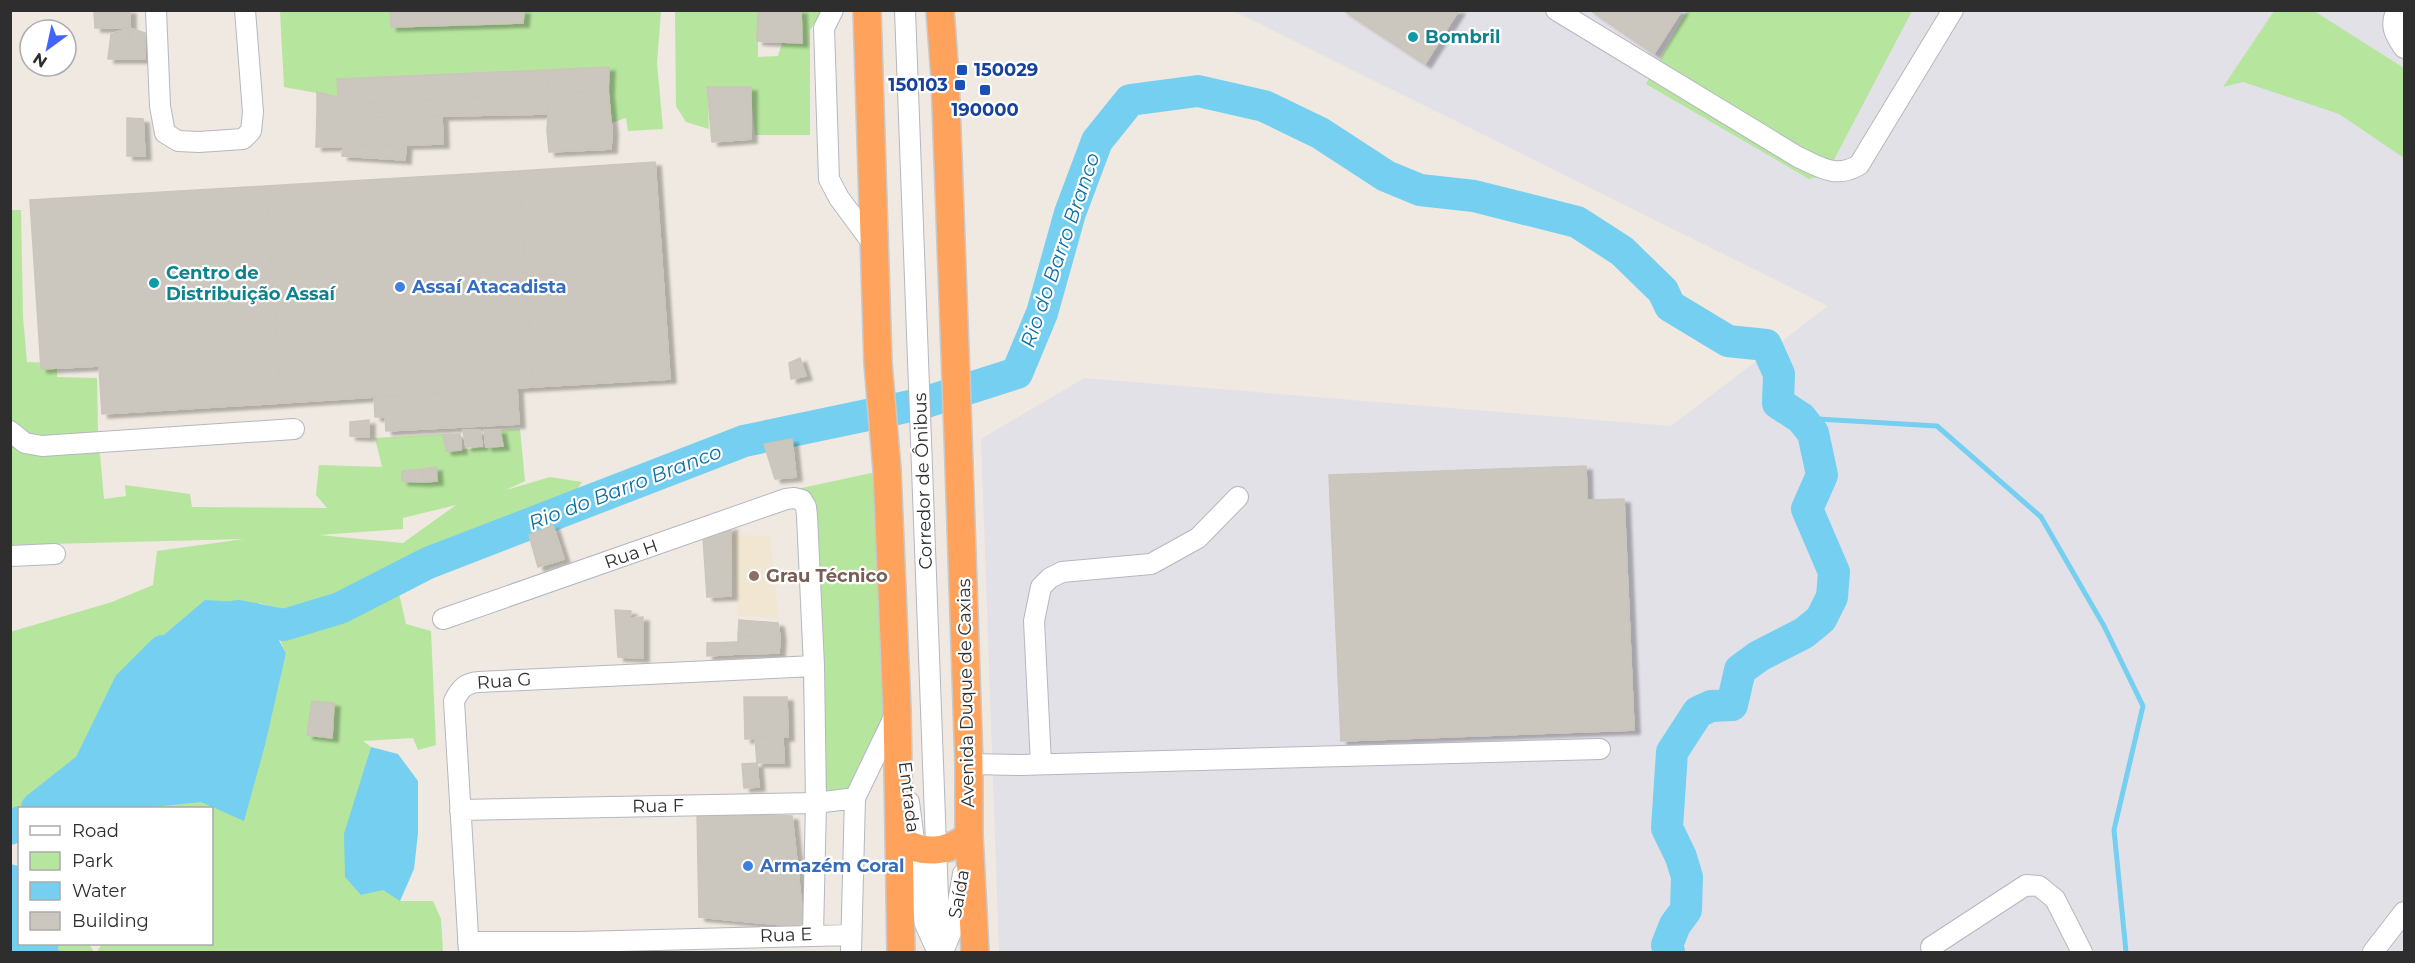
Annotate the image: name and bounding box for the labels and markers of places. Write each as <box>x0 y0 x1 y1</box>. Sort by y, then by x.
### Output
place label: Bombril <box>1425 26 1500 48</box>
marker: Bombril <box>1406 30 1420 44</box>
place label: 150029 <box>974 59 1038 81</box>
marker: 150029 <box>955 63 969 77</box>
place label: 150103 <box>888 74 948 96</box>
marker: 150103 <box>953 78 967 92</box>
marker: 190000 <box>978 83 992 97</box>
place label: 190000 <box>951 99 1019 121</box>
place label: Centro de Distribuição Assaí <box>166 262 337 305</box>
marker: Centro de Distribuição Assaí <box>147 276 161 290</box>
place label: Assaí Atacadista <box>411 276 567 298</box>
marker: Assaí Atacadista <box>393 280 407 294</box>
place label: Grau Técnico <box>766 565 888 587</box>
marker: Grau Técnico <box>747 569 761 583</box>
place label: Armazém Coral <box>759 855 905 877</box>
marker: Armazém Coral <box>741 859 755 873</box>

